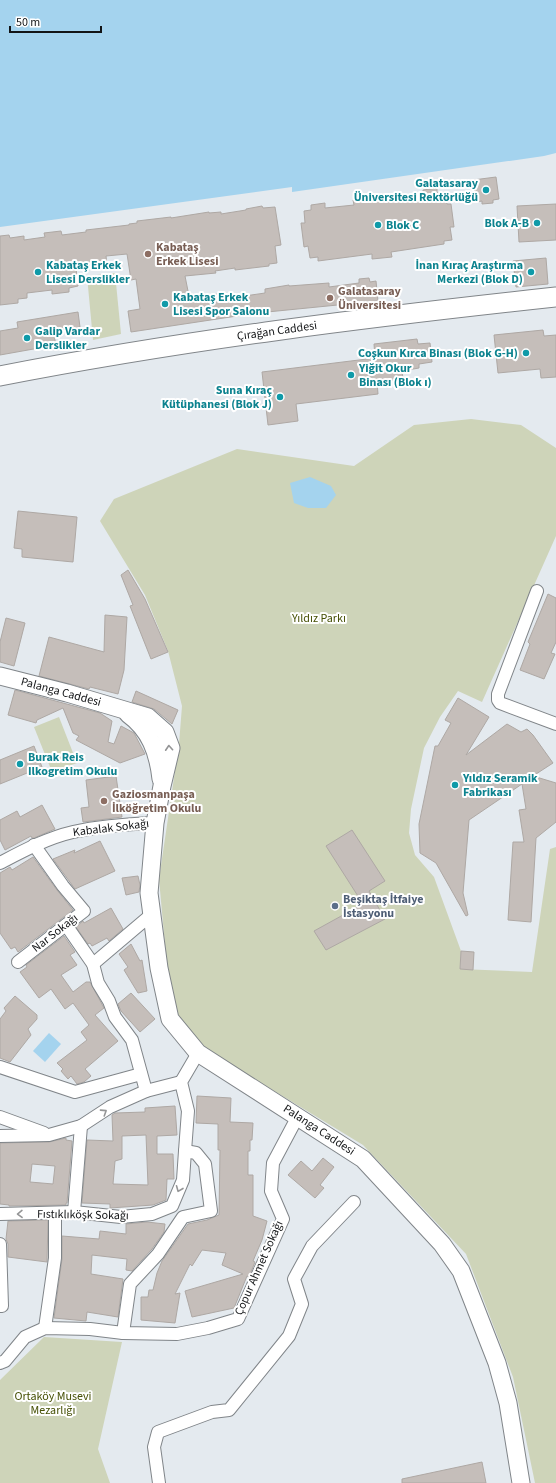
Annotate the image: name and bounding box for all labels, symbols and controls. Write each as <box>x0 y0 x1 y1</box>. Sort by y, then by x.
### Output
scale bar <box>10 8 101 34</box>
text: 50 m <box>16 14 40 31</box>
place label: Galatasaray Üniversitesi Rektörlüğü <box>354 175 479 206</box>
marker: Galatasaray Üniversitesi Rektörlüğü <box>481 185 491 195</box>
place label: Blok A-B <box>485 215 529 232</box>
place label: Blok C <box>386 217 419 234</box>
marker: Blok A-B <box>532 218 542 228</box>
marker: Blok C <box>373 220 383 230</box>
place label: Kabataş Erkek Lisesi <box>156 239 218 270</box>
marker: Kabataş Erkek Lisesi <box>143 249 153 259</box>
place label: Kabataş Erkek Lisesi Derslikler <box>46 257 130 288</box>
place label: İnan Kıraç Araştırma Merkezi (Blok D) <box>415 257 523 288</box>
marker: Kabataş Erkek Lisesi Derslikler <box>33 267 43 277</box>
marker: İnan Kıraç Araştırma Merkezi (Blok D) <box>526 267 536 277</box>
place label: Galatasaray Üniversitesi <box>338 283 402 314</box>
place label: Kabataş Erkek Lisesi Spor Salonu <box>173 289 269 320</box>
marker: Galatasaray Üniversitesi <box>325 293 335 303</box>
marker: Kabataş Erkek Lisesi Spor Salonu <box>160 299 170 309</box>
street label: Çırağan Caddesi <box>236 317 318 345</box>
place label: Galip Vardar Derslikler <box>35 323 100 354</box>
marker: Galip Vardar Derslikler <box>22 333 32 343</box>
place label: Coşkun Kırca Binası (Blok G-H) <box>358 345 518 362</box>
marker: Coşkun Kırca Binası (Blok G-H) <box>521 348 531 358</box>
place label: Yiğit Okur Binası (Blok ı) <box>358 360 432 391</box>
marker: Yiğit Okur Binası (Blok ı) <box>346 370 356 380</box>
place label: Suna Kıraç Kütüphanesi (Blok J) <box>162 382 272 413</box>
marker: Suna Kıraç Kütüphanesi (Blok J) <box>275 392 285 402</box>
park label: Yıldız Parkı <box>291 610 346 627</box>
street label: Palanga Caddesi <box>19 673 103 711</box>
one-way arrow <box>165 745 174 751</box>
place label: Burak Reis Ilkogretim Okulu <box>28 749 118 780</box>
marker: Burak Reis Ilkogretim Okulu <box>15 759 25 769</box>
place label: Yıldız Seramik Fabrikası <box>462 770 538 801</box>
marker: Yıldız Seramik Fabrikası <box>450 780 460 790</box>
place label: Gaziosmanpaşa İlköğretim Okulu <box>112 786 202 817</box>
marker: Gaziosmanpaşa İlköğretim Okulu <box>99 796 109 806</box>
street label: Kabalak Sokağı <box>72 815 150 841</box>
place label: Beşiktaş İtfaiye İstasyonu <box>343 891 424 922</box>
marker: Beşiktaş İtfaiye İstasyonu <box>330 901 340 911</box>
street label: Nar Sokağı <box>28 910 82 956</box>
street label: Palanga Caddesi <box>280 1100 358 1160</box>
one-way arrow <box>99 1110 106 1117</box>
one-way arrow <box>176 1185 184 1193</box>
street label: Fıstıklıköşk Sokağı <box>37 1206 129 1224</box>
one-way arrow <box>17 1210 23 1218</box>
street label: Çopur Ahmet Sokağı <box>230 1218 288 1318</box>
park label: Ortaköy Musevi Mezarlığı <box>14 1388 92 1419</box>

